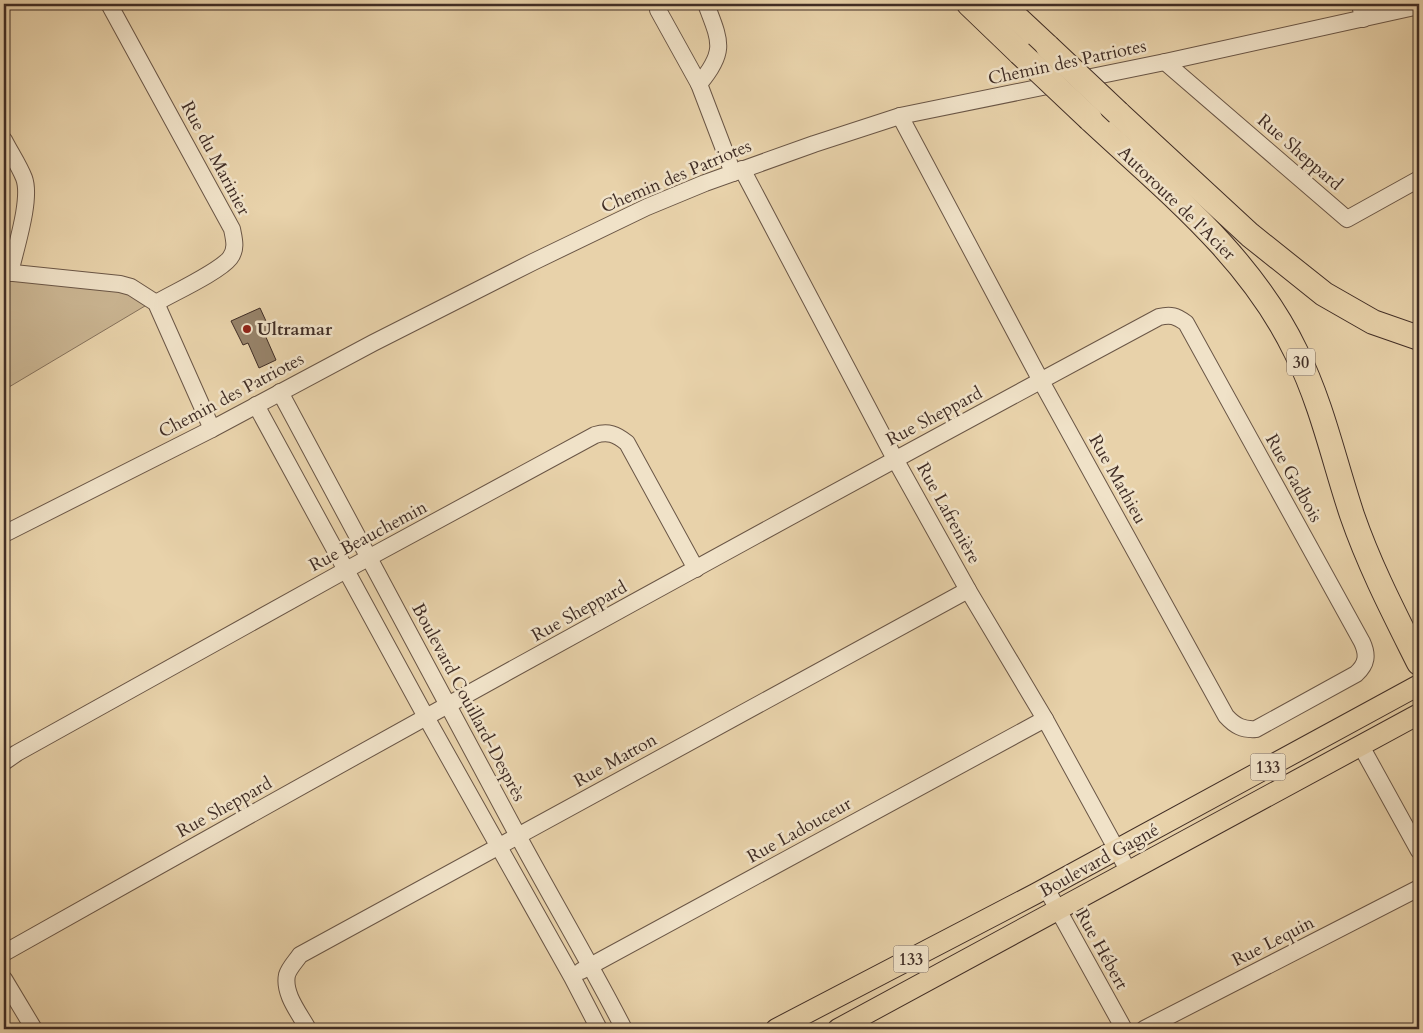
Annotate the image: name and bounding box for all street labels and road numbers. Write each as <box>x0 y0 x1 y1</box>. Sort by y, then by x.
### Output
street label: Chemin des Patriotes <box>986 34 1149 91</box>
street label: Rue du Marinier <box>175 97 256 220</box>
street label: Rue Sheppard <box>1252 108 1348 197</box>
street label: Chemin des Patriotes <box>597 133 755 219</box>
street label: Autoroute de l'Acier <box>1112 141 1241 267</box>
street label: Chemin des Patriotes <box>154 347 308 444</box>
road number: 30 <box>1287 348 1315 376</box>
street label: Rue Sheppard <box>882 380 987 452</box>
street label: Rue Mathieu <box>1083 430 1152 529</box>
street label: Rue Gadbois <box>1259 430 1328 527</box>
street label: Rue Lafrenière <box>910 458 987 568</box>
street label: Rue Beauchemin <box>305 494 432 578</box>
street label: Rue Sheppard <box>527 575 632 648</box>
street label: Boulevard Couillard-Desprès <box>406 599 532 806</box>
street label: Rue Matton <box>569 727 662 794</box>
road number: 133 <box>1250 754 1286 780</box>
street label: Rue Sheppard <box>172 771 277 844</box>
street label: Rue Ladouceur <box>742 791 856 870</box>
street label: Boulevard Gagné <box>1035 817 1163 904</box>
street label: Rue Hébert <box>1069 904 1134 994</box>
street label: Rue Lequin <box>1228 910 1319 973</box>
road number: 133 <box>894 946 928 972</box>

